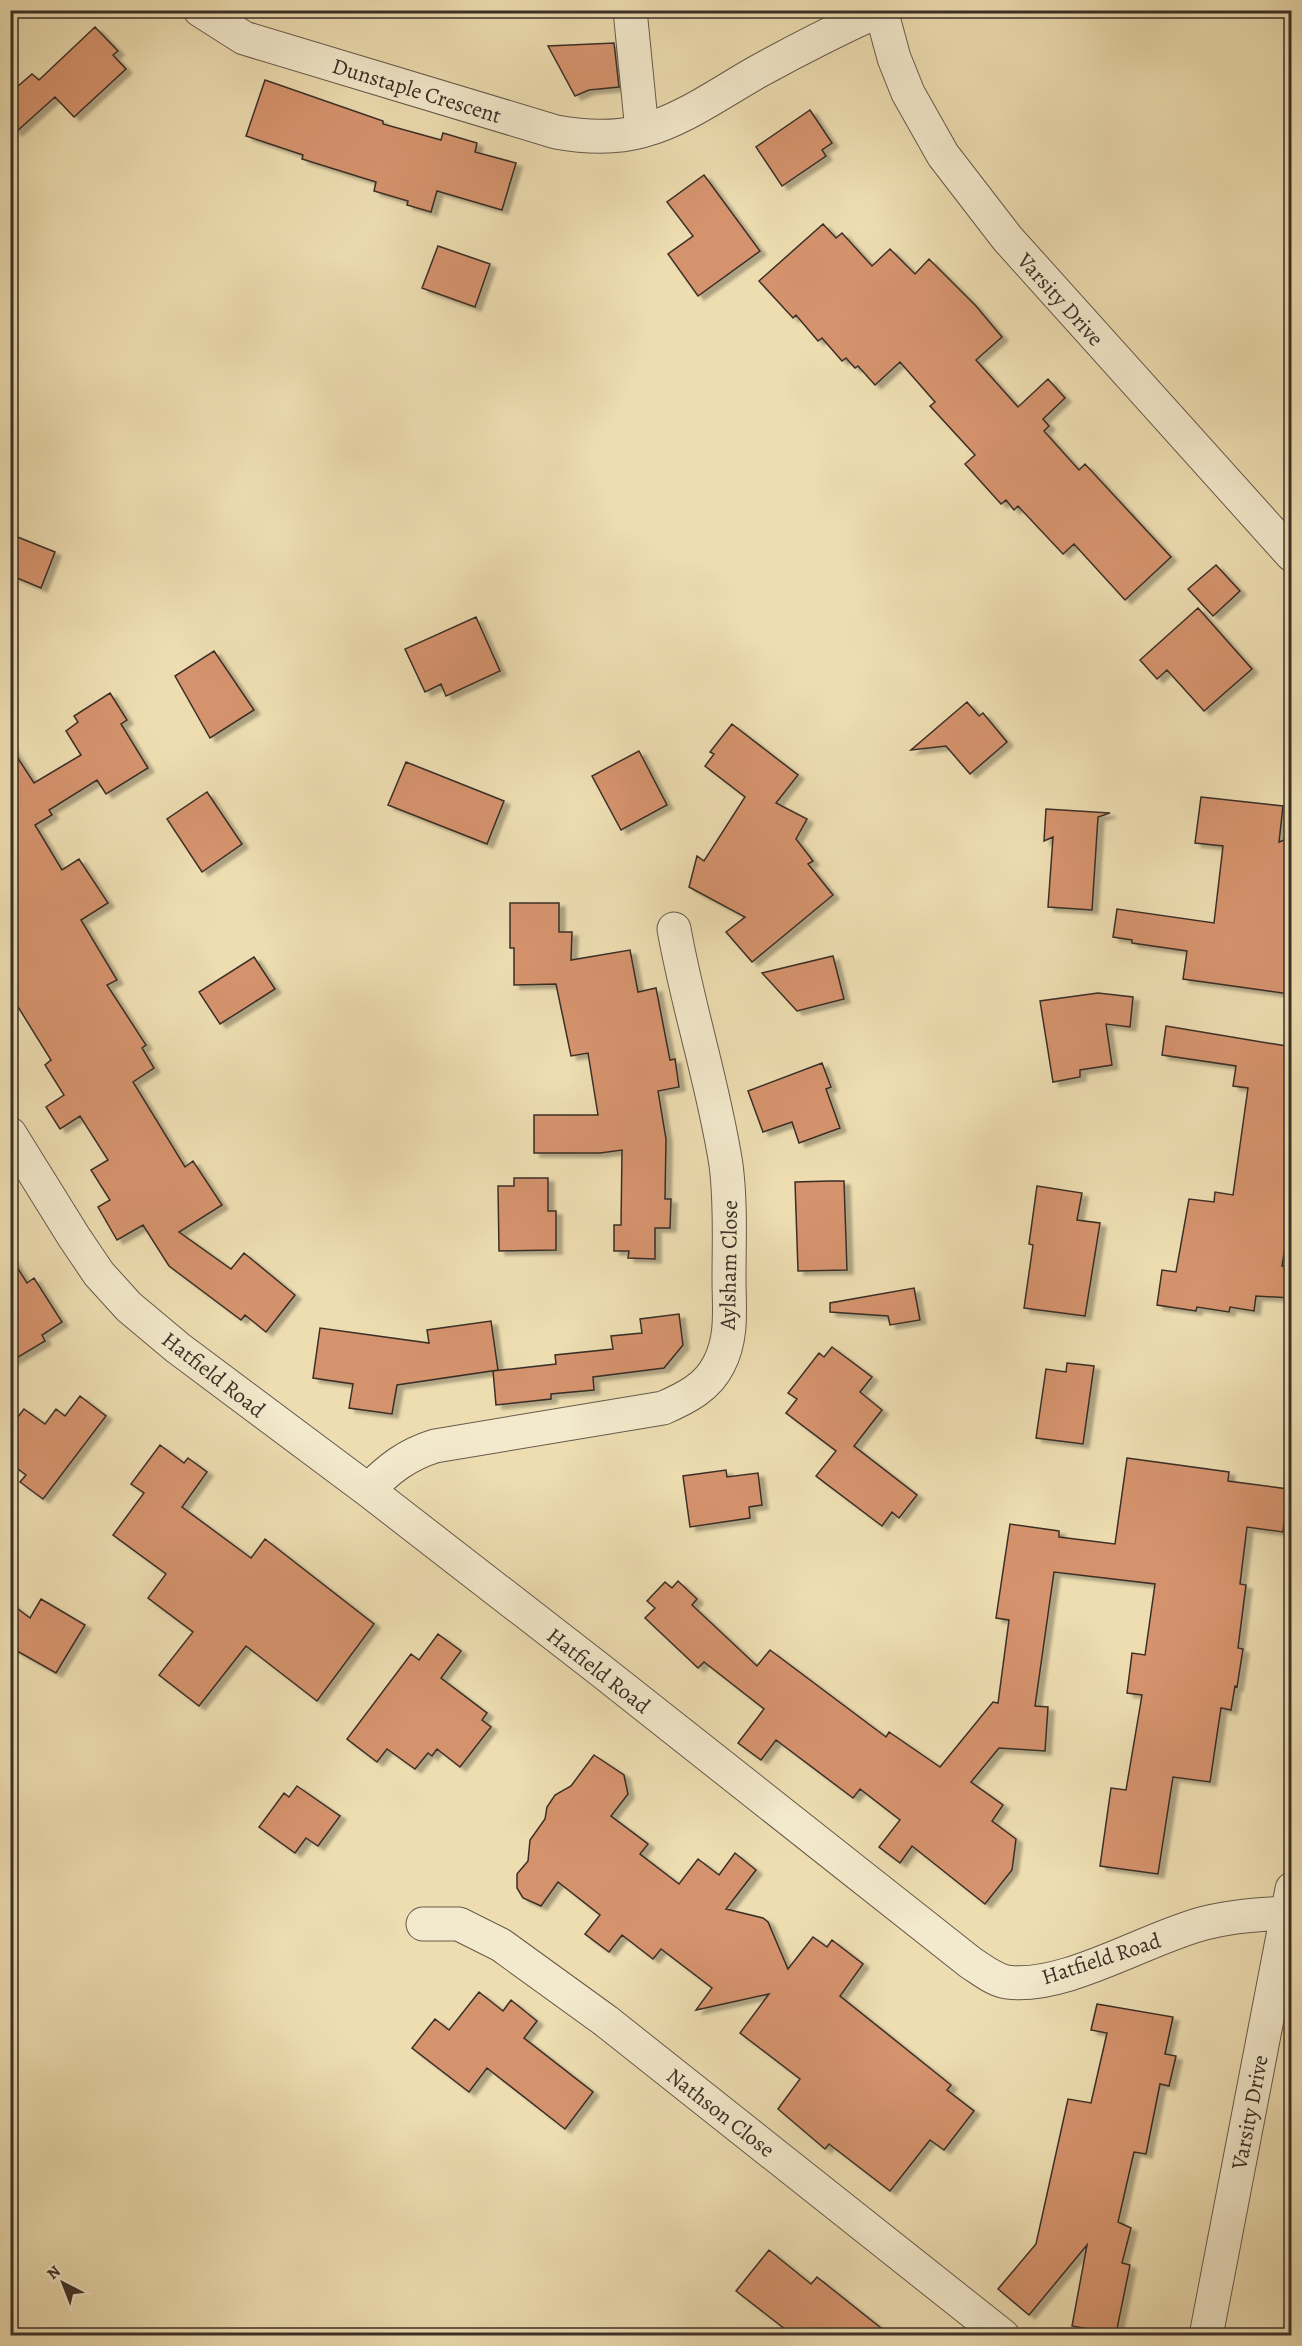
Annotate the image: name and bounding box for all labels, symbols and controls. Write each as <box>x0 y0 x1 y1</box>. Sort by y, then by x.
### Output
street label: Dunstaple Crescent <box>328 51 505 131</box>
street label: Varsity Drive <box>1010 246 1110 353</box>
street label: Aylsham Close <box>713 1200 745 1331</box>
street label: Hatfield Road <box>155 1325 272 1425</box>
street label: Hatfield Road <box>540 1621 657 1721</box>
street label: Hatfield Road <box>1038 1926 1165 1992</box>
street label: Varsity Drive <box>1224 2052 1276 2173</box>
street label: Nathson Close <box>660 2061 781 2165</box>
north arrow <box>33 2253 93 2313</box>
text: N <box>42 2260 66 2285</box>

